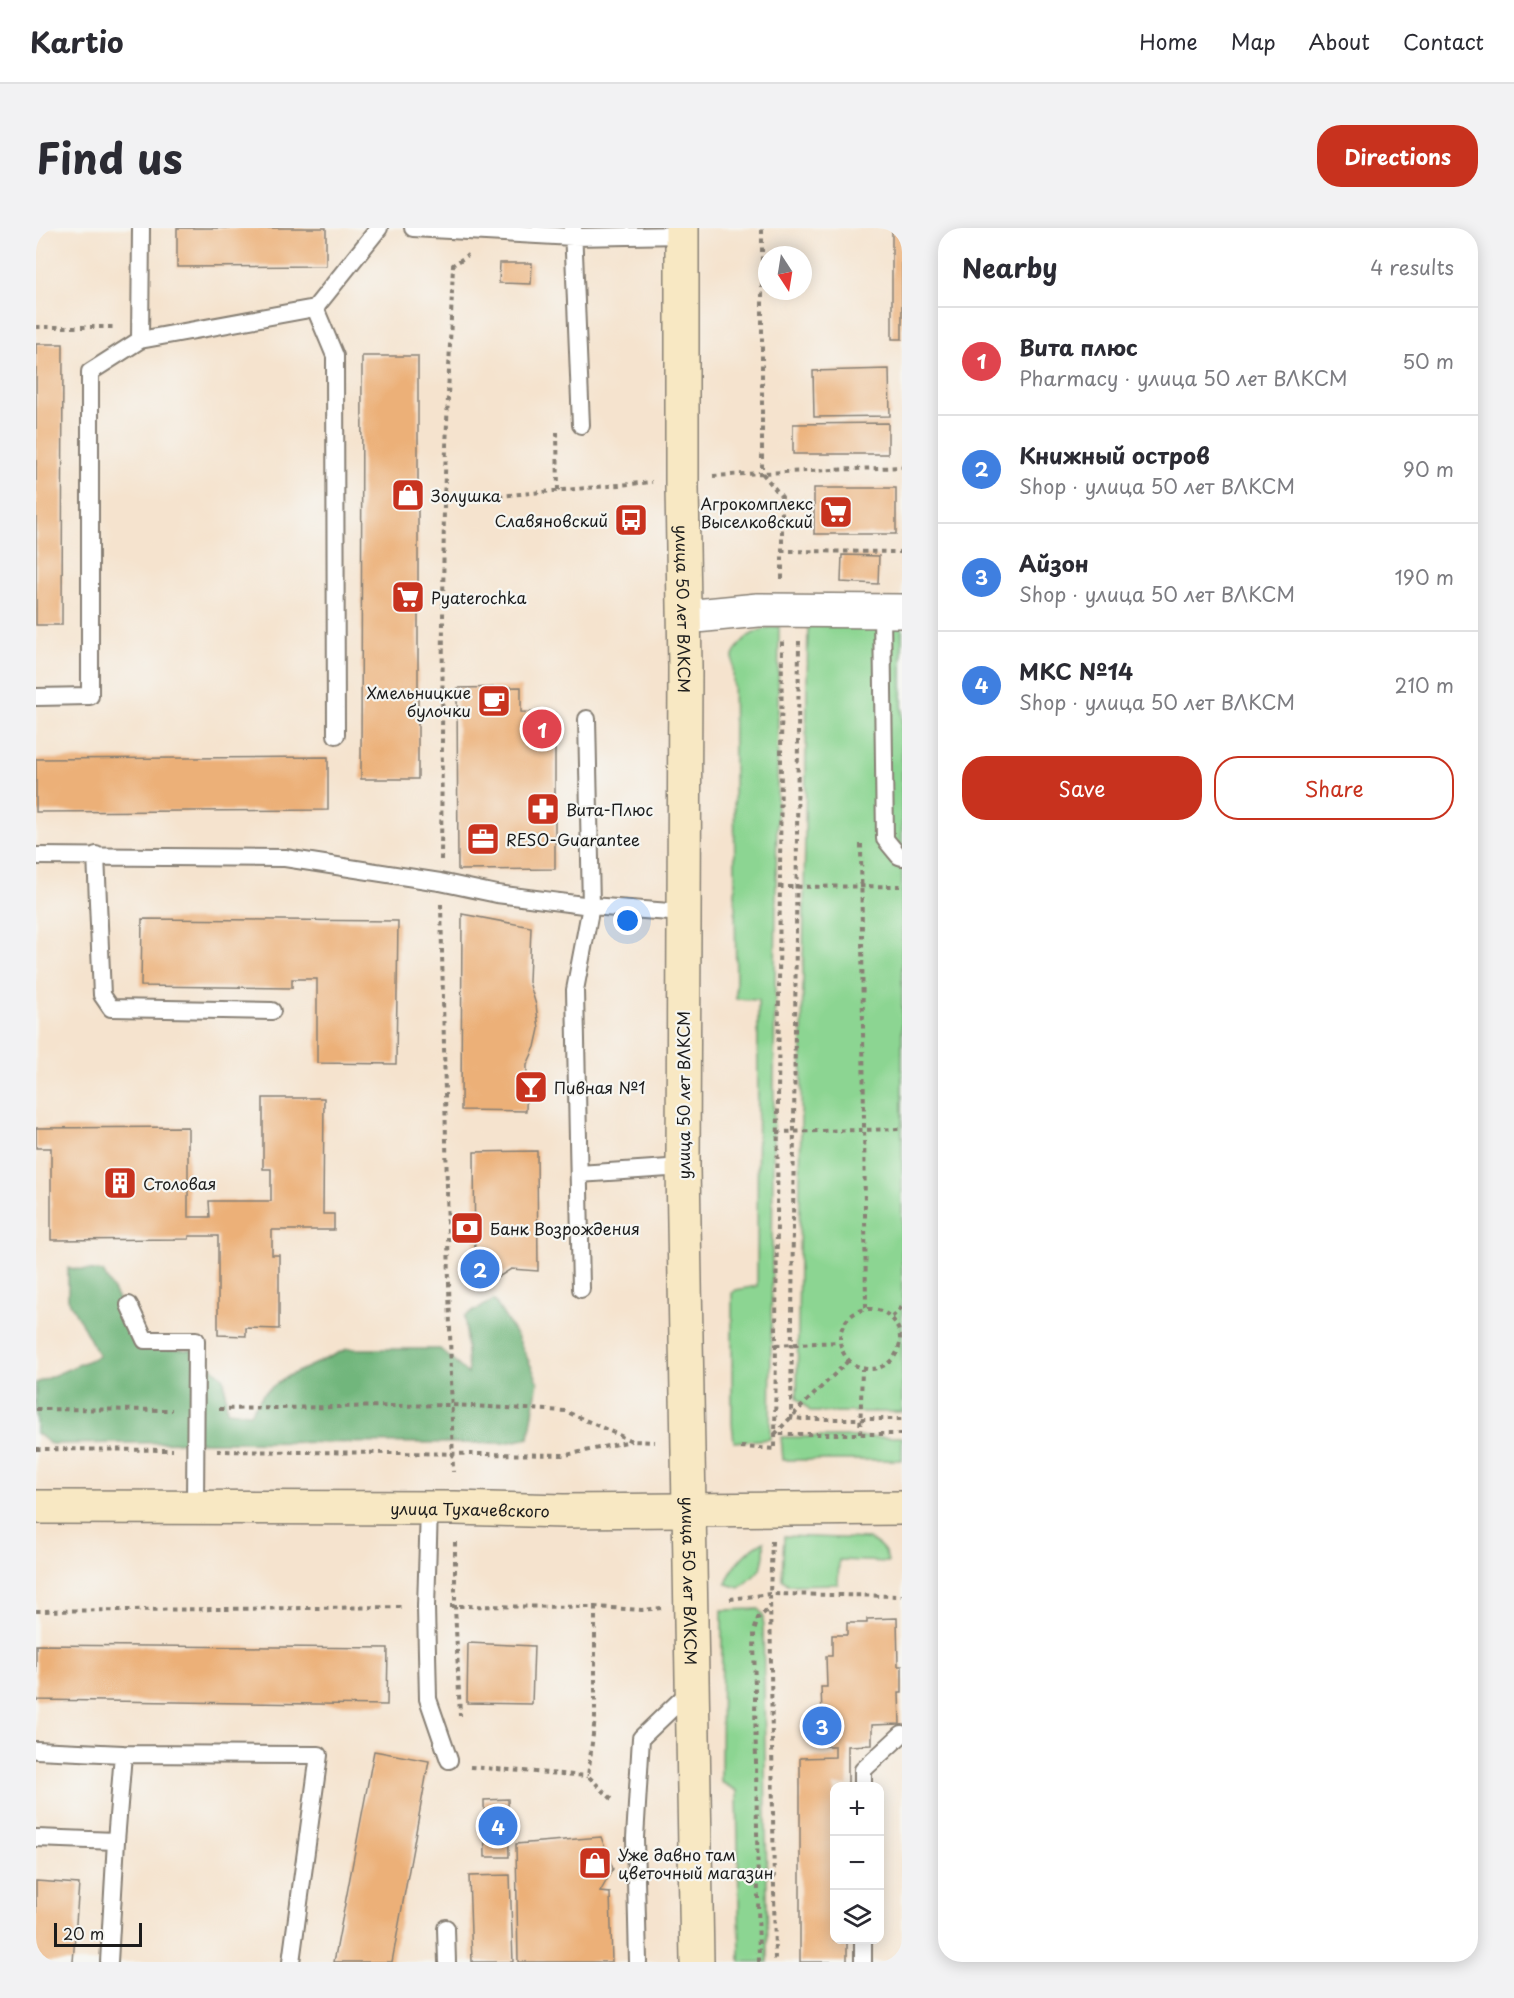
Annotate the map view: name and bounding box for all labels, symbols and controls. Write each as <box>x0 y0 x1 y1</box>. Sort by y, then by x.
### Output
text: Kartio <box>30 20 124 63</box>
text: Home <box>1139 25 1198 57</box>
text: Map <box>1231 25 1276 57</box>
text: About <box>1309 25 1370 57</box>
text: Contact <box>1403 25 1484 57</box>
text: Find us <box>36 125 183 188</box>
button: Directions <box>1317 125 1478 187</box>
north arrow <box>758 246 812 300</box>
text: Nearby <box>962 248 1057 287</box>
text: 4 results <box>1370 252 1454 282</box>
text: Вита плюс <box>1019 330 1138 363</box>
text: 1 <box>977 346 986 376</box>
text: 50 m <box>1402 346 1454 376</box>
text: Pharmacy · улица 50 лет ВЛКСМ <box>1019 363 1347 393</box>
text: Книжный остров <box>1019 438 1210 471</box>
text: 2 <box>974 454 989 484</box>
text: 90 m <box>1403 454 1454 484</box>
text: Shop · улица 50 лет ВЛКСМ <box>1019 471 1295 501</box>
shop icon: Золушка <box>390 477 426 513</box>
place label: Золушка <box>431 483 501 507</box>
place label: Агрокомплекс Выселковский <box>700 491 813 533</box>
supermarket icon: Агрокомплекс Выселковский <box>818 494 854 530</box>
bus stop icon: Славяновский <box>613 502 649 538</box>
place label: Славяновский <box>494 508 608 532</box>
street label: улица 50 лет ВЛКСМ <box>671 525 697 693</box>
text: Айзон <box>1019 546 1088 579</box>
text: 3 <box>975 562 988 592</box>
text: 190 m <box>1395 562 1454 592</box>
supermarket icon: Pyaterochka <box>390 579 426 615</box>
text: Shop · улица 50 лет ВЛКСМ <box>1019 579 1295 609</box>
place label: Pyaterochka <box>431 585 526 609</box>
text: МКС №14 <box>1019 654 1133 687</box>
text: 4 <box>975 670 988 700</box>
text: 210 m <box>1395 670 1454 700</box>
place label: Хмельницкие булочки <box>367 680 471 722</box>
cafe icon: Хмельницкие булочки <box>476 683 512 719</box>
text: Shop · улица 50 лет ВЛКСМ <box>1019 687 1295 717</box>
pin: 1 <box>522 706 562 752</box>
button: Save <box>962 756 1202 820</box>
button: Share <box>1214 756 1454 820</box>
pharmacy icon: Вита-Плюс <box>525 791 561 827</box>
place label: Вита-Плюс <box>566 797 653 821</box>
office icon: RESO-Guarantee <box>465 821 501 857</box>
place label: RESO-Guarantee <box>506 827 640 851</box>
your location <box>613 906 642 935</box>
street label: улица 50 лет ВЛКСМ <box>671 1011 695 1179</box>
bar icon: Пивная №1 <box>513 1069 549 1105</box>
place label: Пивная №1 <box>554 1075 645 1099</box>
building icon: Столовая <box>102 1165 138 1201</box>
place label: Столовая <box>143 1171 216 1195</box>
bank icon: Банк Возрождения <box>449 1210 485 1246</box>
place label: Банк Возрождения <box>490 1216 640 1240</box>
pin: 2 <box>460 1246 500 1292</box>
street label: улица Тухачевского <box>390 1496 550 1523</box>
street label: улица 50 лет ВЛКСМ <box>677 1497 704 1665</box>
pin: 3 <box>802 1704 842 1748</box>
map controls <box>830 1782 884 1944</box>
button: + <box>830 1782 884 1836</box>
pin: 4 <box>478 1804 518 1848</box>
button: − <box>830 1836 884 1890</box>
place label: Уже давно там цветочный магазин <box>618 1842 773 1884</box>
shop icon: Уже давно там цветочный магазин <box>577 1845 613 1881</box>
button: layers <box>830 1890 884 1944</box>
scale bar <box>54 1920 142 1948</box>
text: 20 m <box>63 1921 104 1945</box>

